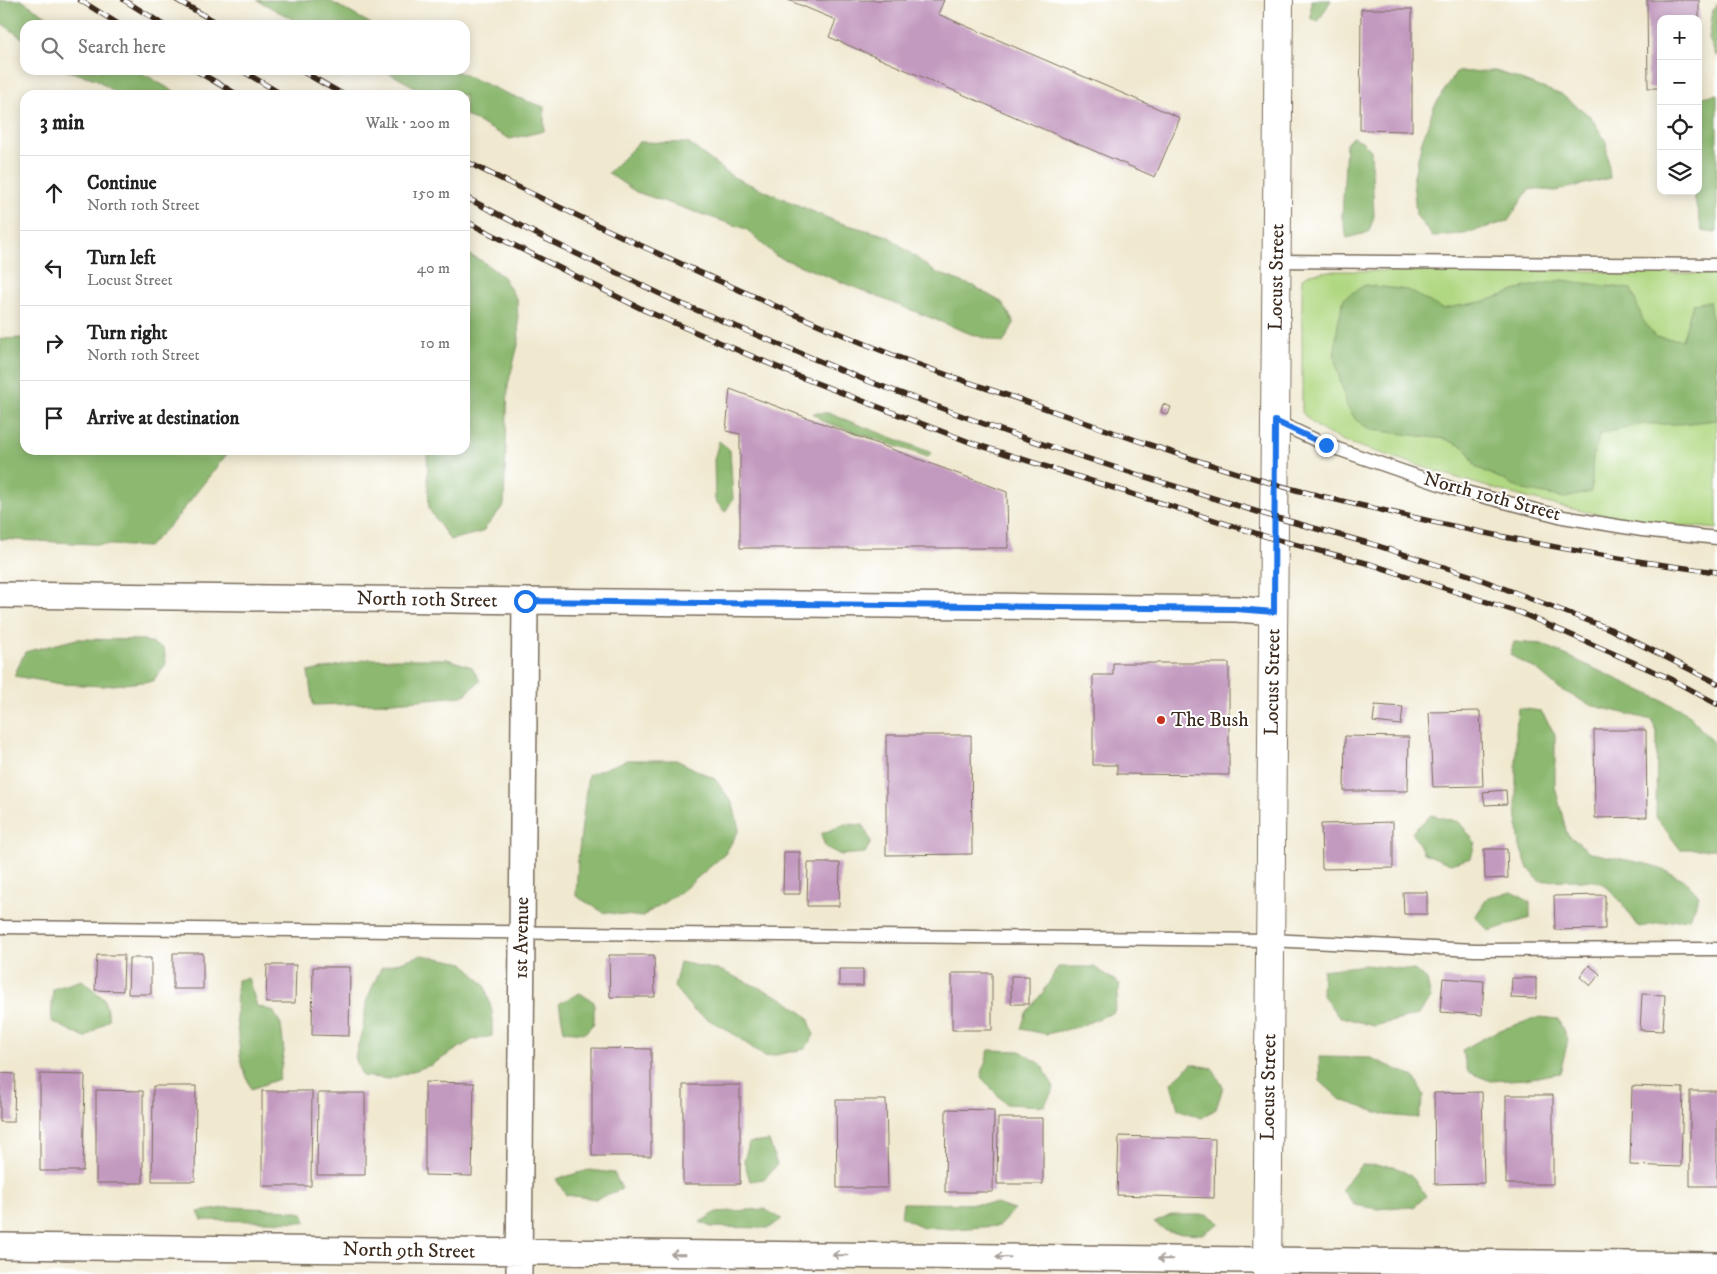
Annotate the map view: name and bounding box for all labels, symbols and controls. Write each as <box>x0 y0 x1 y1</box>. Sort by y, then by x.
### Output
map controls <box>1657 15 1702 195</box>
button: + <box>1657 15 1702 60</box>
search box <box>20 20 470 75</box>
icon: search <box>38 34 66 62</box>
text: Search here <box>78 36 166 59</box>
button: − <box>1657 60 1702 105</box>
button: locate <box>1657 105 1702 150</box>
text: 3 min <box>40 110 85 136</box>
text: Walk · 200 m <box>366 113 450 133</box>
button: layers <box>1657 150 1702 195</box>
text: Continue <box>87 172 157 195</box>
icon: ahead <box>40 179 68 207</box>
text: 150 m <box>412 183 450 203</box>
text: North 10th Street <box>87 195 200 215</box>
street label: Locust Street <box>1264 223 1290 331</box>
text: Turn left <box>87 247 156 270</box>
icon: left <box>40 254 68 282</box>
text: 40 m <box>417 258 450 278</box>
text: Locust Street <box>87 270 173 290</box>
text: Turn right <box>87 322 167 345</box>
icon: right <box>40 329 68 357</box>
text: 10 m <box>420 333 450 353</box>
text: North 10th Street <box>87 345 200 365</box>
icon: arrive <box>40 404 68 432</box>
text: Arrive at destination <box>87 407 239 430</box>
route end <box>1315 434 1338 457</box>
street label: North 10th Street <box>1421 467 1563 527</box>
street label: North 10th Street <box>356 586 498 614</box>
route start <box>514 590 537 613</box>
street label: Locust Street <box>1260 628 1286 736</box>
place label: The Bush <box>1171 708 1249 733</box>
marker: The Bush <box>1155 714 1167 726</box>
street label: 1st Avenue <box>509 897 535 979</box>
street label: Locust Street <box>1256 1033 1282 1141</box>
street label: North 9th Street <box>342 1237 476 1265</box>
one-way arrow <box>670 1249 686 1259</box>
one-way arrow <box>833 1250 849 1260</box>
one-way arrow <box>995 1252 1012 1262</box>
one-way arrow <box>1158 1254 1174 1264</box>

